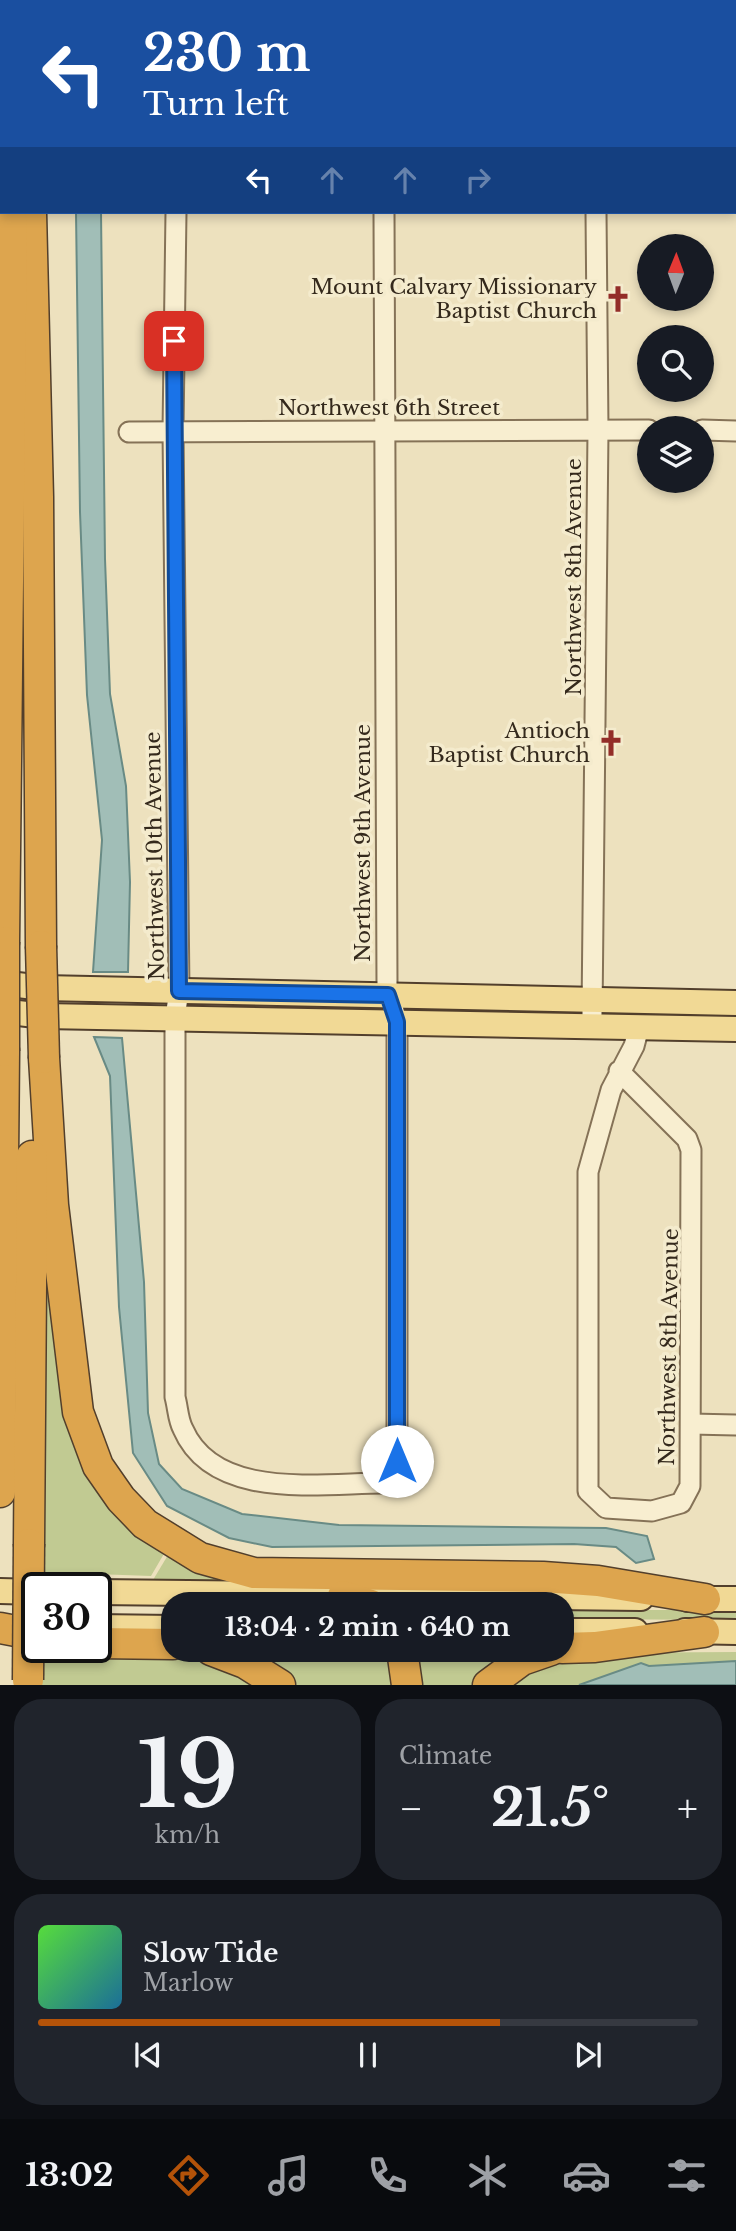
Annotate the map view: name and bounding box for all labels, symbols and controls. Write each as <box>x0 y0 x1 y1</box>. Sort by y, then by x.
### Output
text: 230 m <box>143 23 310 84</box>
icon: left <box>28 28 119 119</box>
text: Turn left <box>143 84 289 124</box>
icon: left <box>240 161 278 199</box>
icon: ahead <box>313 161 351 199</box>
icon: ahead <box>386 161 424 199</box>
icon: right <box>459 161 497 199</box>
north arrow <box>637 234 714 312</box>
map controls <box>637 234 714 493</box>
place label: Mount Calvary Missionary Baptist Church <box>311 274 598 324</box>
church icon: Mount Calvary Missionary Baptist Church <box>603 284 633 314</box>
pin <box>144 311 204 371</box>
icon: arrive <box>155 322 193 360</box>
button: search <box>637 325 714 402</box>
street label: Northwest 6th Street <box>278 395 500 421</box>
button: layers <box>637 416 714 493</box>
street label: Northwest 8th Avenue <box>561 458 587 696</box>
place label: Antioch Baptist Church <box>429 718 590 768</box>
street label: Northwest 9th Avenue <box>350 724 376 962</box>
church icon: Antioch Baptist Church <box>596 728 626 758</box>
street label: Northwest 10th Avenue <box>140 731 170 981</box>
street label: Northwest 8th Avenue <box>654 1228 684 1466</box>
position arrow <box>360 1424 434 1498</box>
speed limit sign: 30 <box>21 1572 112 1663</box>
text: 13:04 · 2 min · 640 m <box>225 1611 510 1643</box>
text: 19 <box>137 1719 238 1832</box>
text: Climate <box>399 1742 492 1770</box>
text: 21.5° <box>491 1776 609 1840</box>
text: − <box>399 1785 423 1832</box>
text: + <box>677 1785 698 1832</box>
text: km/h <box>155 1821 220 1849</box>
text: Slow Tide <box>143 1937 279 1969</box>
text: Marlow <box>143 1969 233 1997</box>
icon: previous <box>129 2036 167 2074</box>
icon: pause <box>349 2036 387 2074</box>
icon: next <box>569 2036 607 2074</box>
icon: directions <box>164 2151 213 2200</box>
icon: music <box>264 2151 313 2200</box>
icon: phone <box>363 2151 412 2200</box>
icon: climate <box>463 2151 512 2200</box>
icon: car <box>562 2151 611 2200</box>
icon: filters <box>662 2151 711 2200</box>
text: 13:02 <box>25 2155 114 2195</box>

